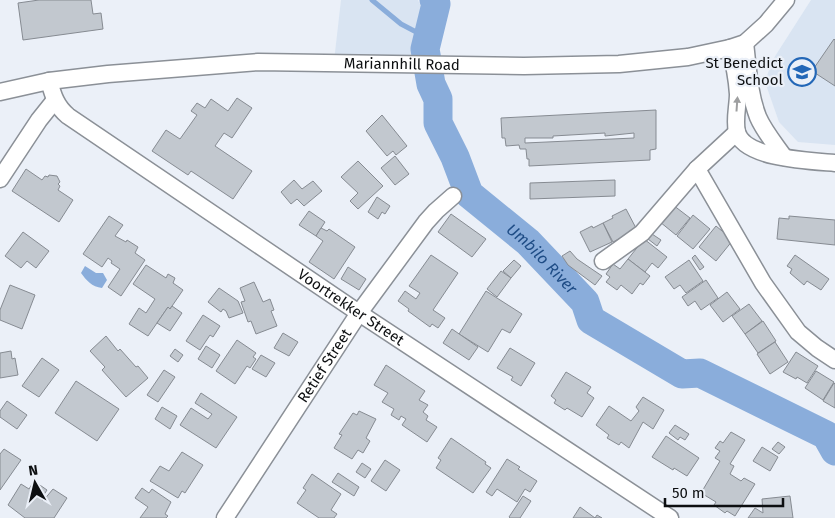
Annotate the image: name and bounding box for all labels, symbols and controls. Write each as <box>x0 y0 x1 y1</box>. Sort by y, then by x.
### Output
street label: Mariannhill Road <box>344 54 460 74</box>
place label: St Benedict School <box>705 54 784 89</box>
school or university icon: St Benedict School <box>787 57 817 87</box>
one-way arrow <box>733 96 741 112</box>
water label: Umbilo River <box>503 219 582 298</box>
street label: Voortrekker Street <box>294 265 408 350</box>
street label: Retief Street <box>294 325 356 406</box>
north arrow <box>10 458 60 508</box>
text: N <box>27 462 39 480</box>
scale bar <box>665 476 782 508</box>
text: 50 m <box>672 484 705 502</box>

